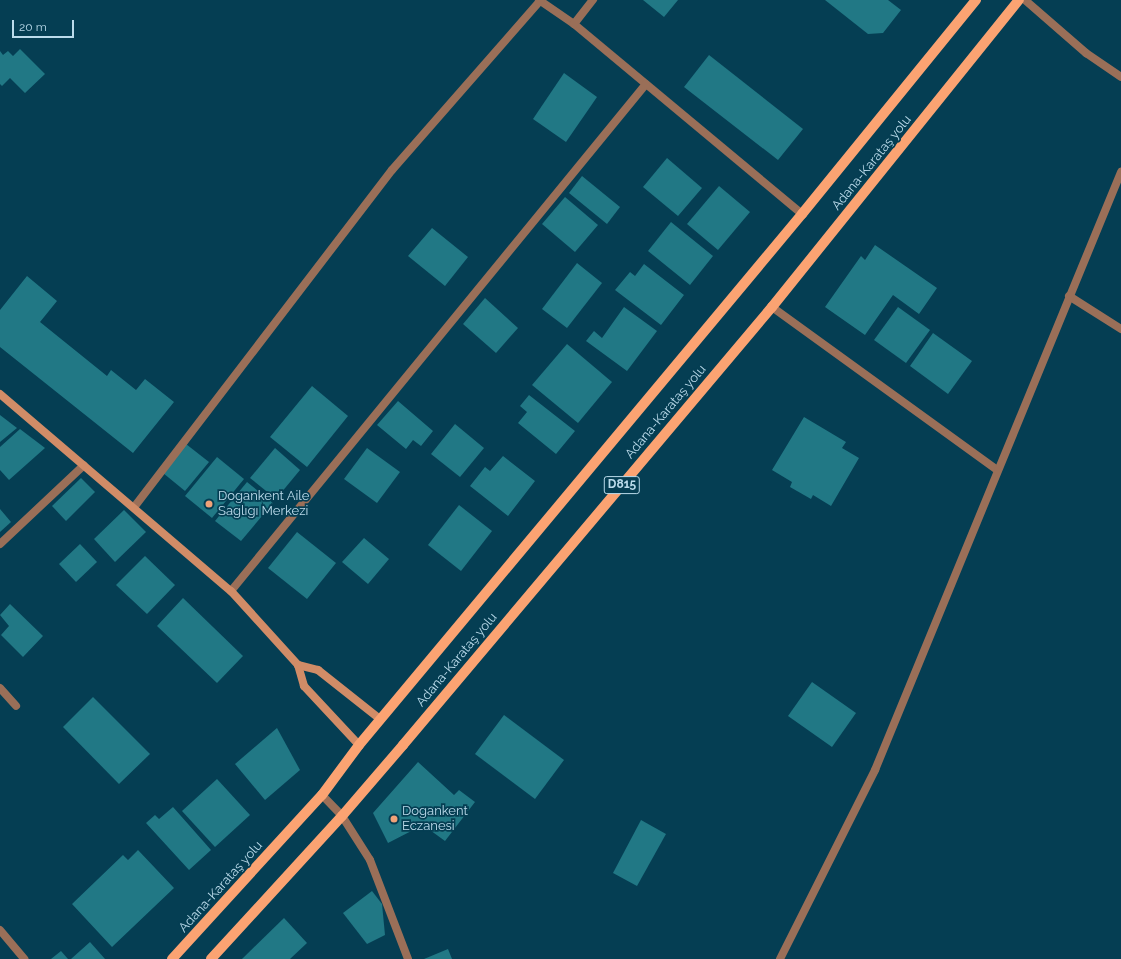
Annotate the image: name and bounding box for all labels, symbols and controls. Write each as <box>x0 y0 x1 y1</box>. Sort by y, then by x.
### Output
scale bar <box>14 12 76 38</box>
text: 20 m <box>19 20 47 34</box>
street label: Adana-Karataş yolu <box>829 112 915 214</box>
street label: Adana-Karataş yolu <box>622 362 710 462</box>
road number: D815 <box>603 475 641 495</box>
place label: Dogankent Aile Saglıgı Merkezi <box>218 489 310 520</box>
marker: Dogankent Aile Saglıgı Merkezi <box>203 498 215 510</box>
street label: Adana-Karataş yolu <box>413 610 501 710</box>
place label: Dogankent Eczanesi <box>402 804 468 835</box>
marker: Dogankent Eczanesi <box>389 814 399 824</box>
street label: Adana-Karataş yolu <box>176 838 266 936</box>

